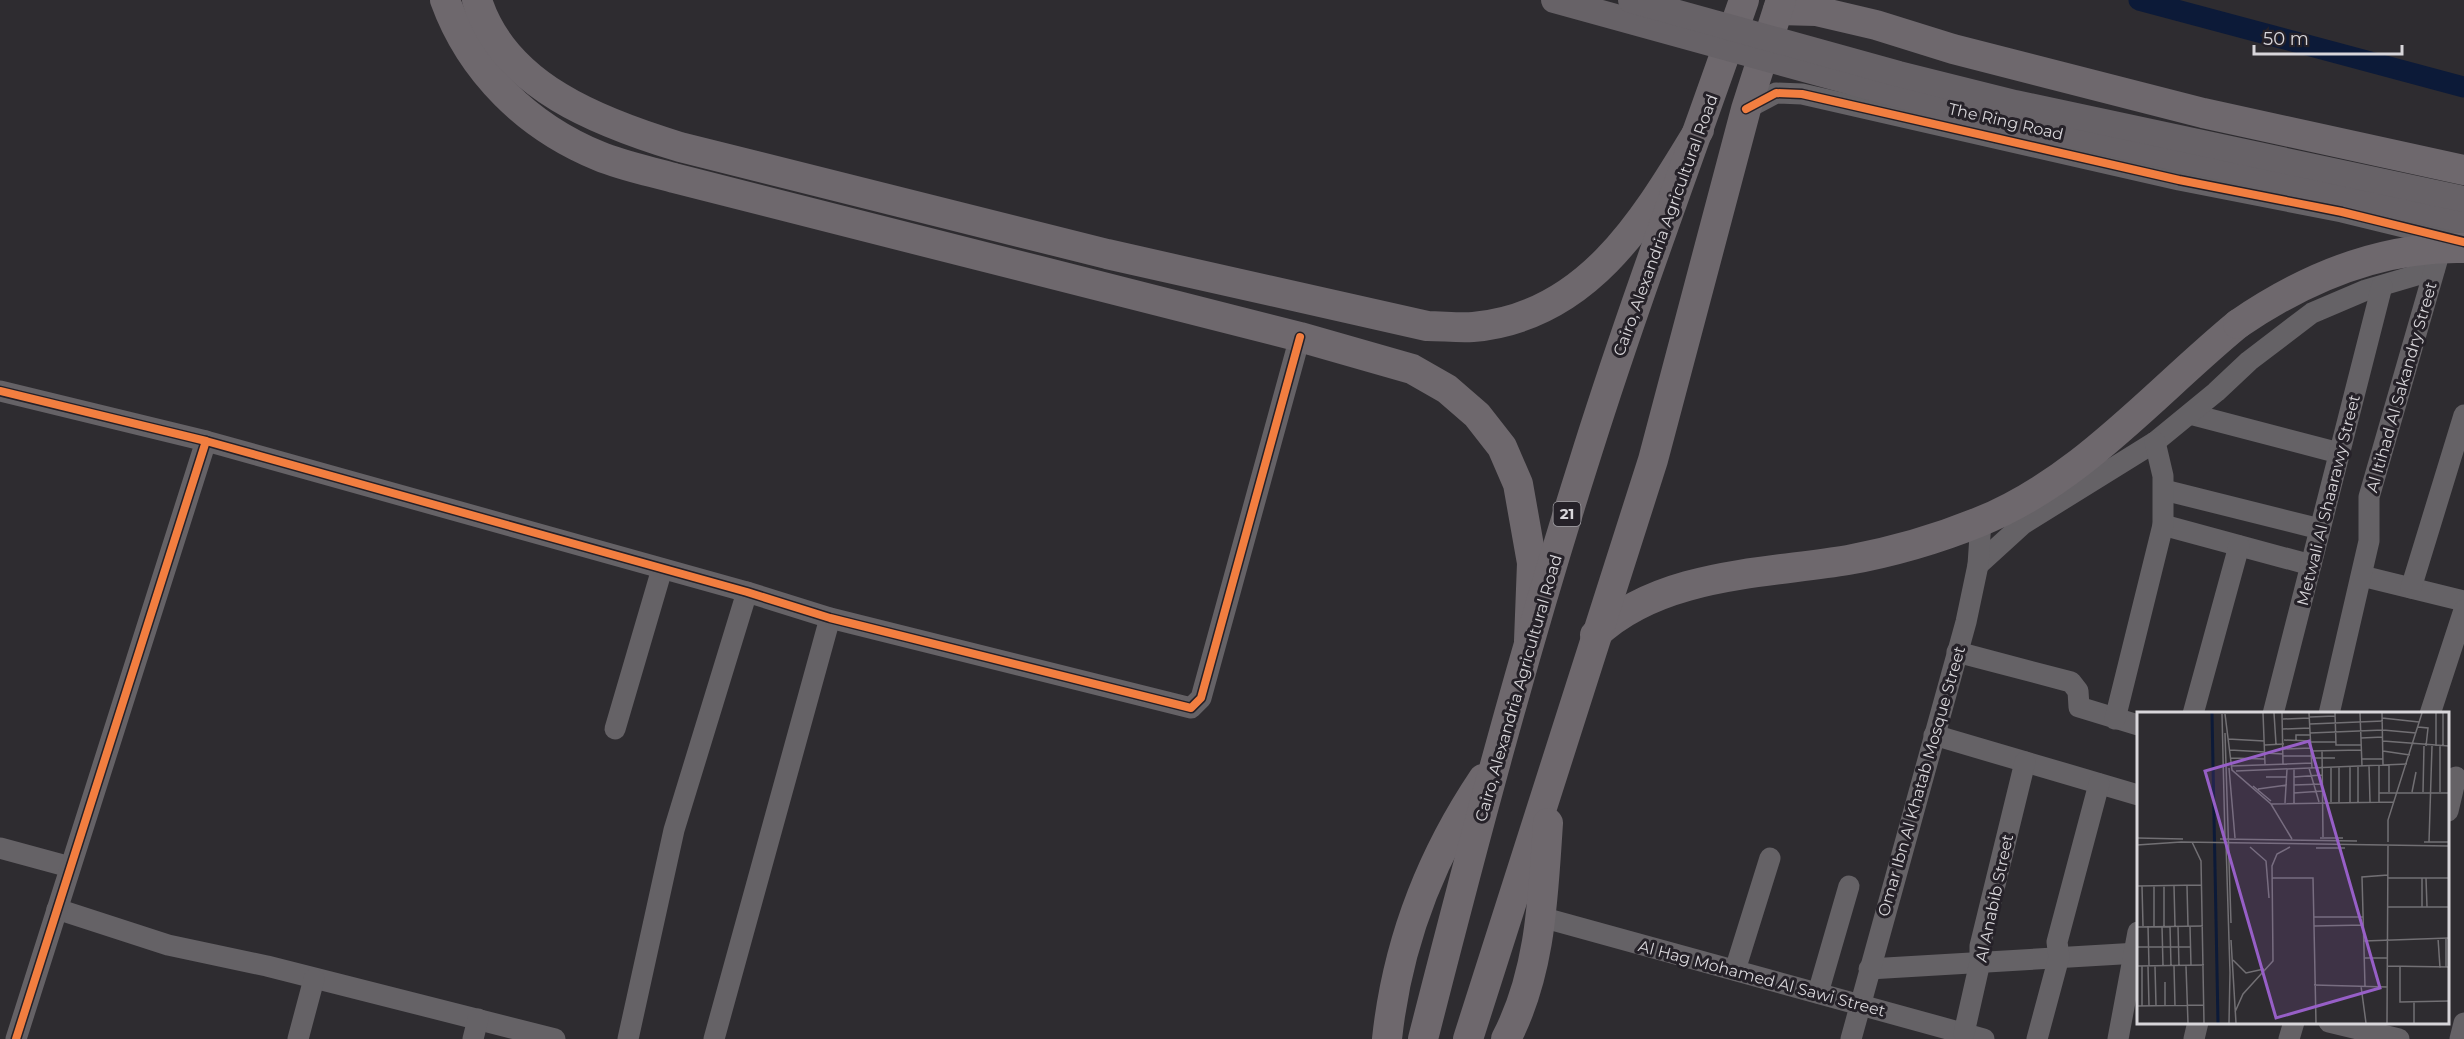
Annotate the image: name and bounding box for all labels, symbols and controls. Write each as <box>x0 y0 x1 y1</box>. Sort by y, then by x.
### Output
scale bar <box>2254 18 2402 56</box>
text: 50 m <box>2263 28 2309 50</box>
street label: Cairo, Alexandria Agricultural Road <box>1609 92 1722 359</box>
street label: The Ring Road <box>1946 99 2065 144</box>
street label: Al Itihad Al Sakandry Street <box>2362 279 2441 495</box>
street label: Metwali Al Shaarawy Street <box>2293 392 2364 608</box>
road number: 21 <box>1554 502 1580 526</box>
street label: Cairo, Alexandria Agricultural Road <box>1471 552 1566 824</box>
street label: Omar Ibn Al Khatab Mosque Street <box>1874 643 1969 918</box>
inset map <box>2137 712 2449 1024</box>
street label: Al Anabib Street <box>1972 832 2017 964</box>
street label: Al Hag Mohamed Al Sawi Street <box>1636 936 1888 1021</box>

